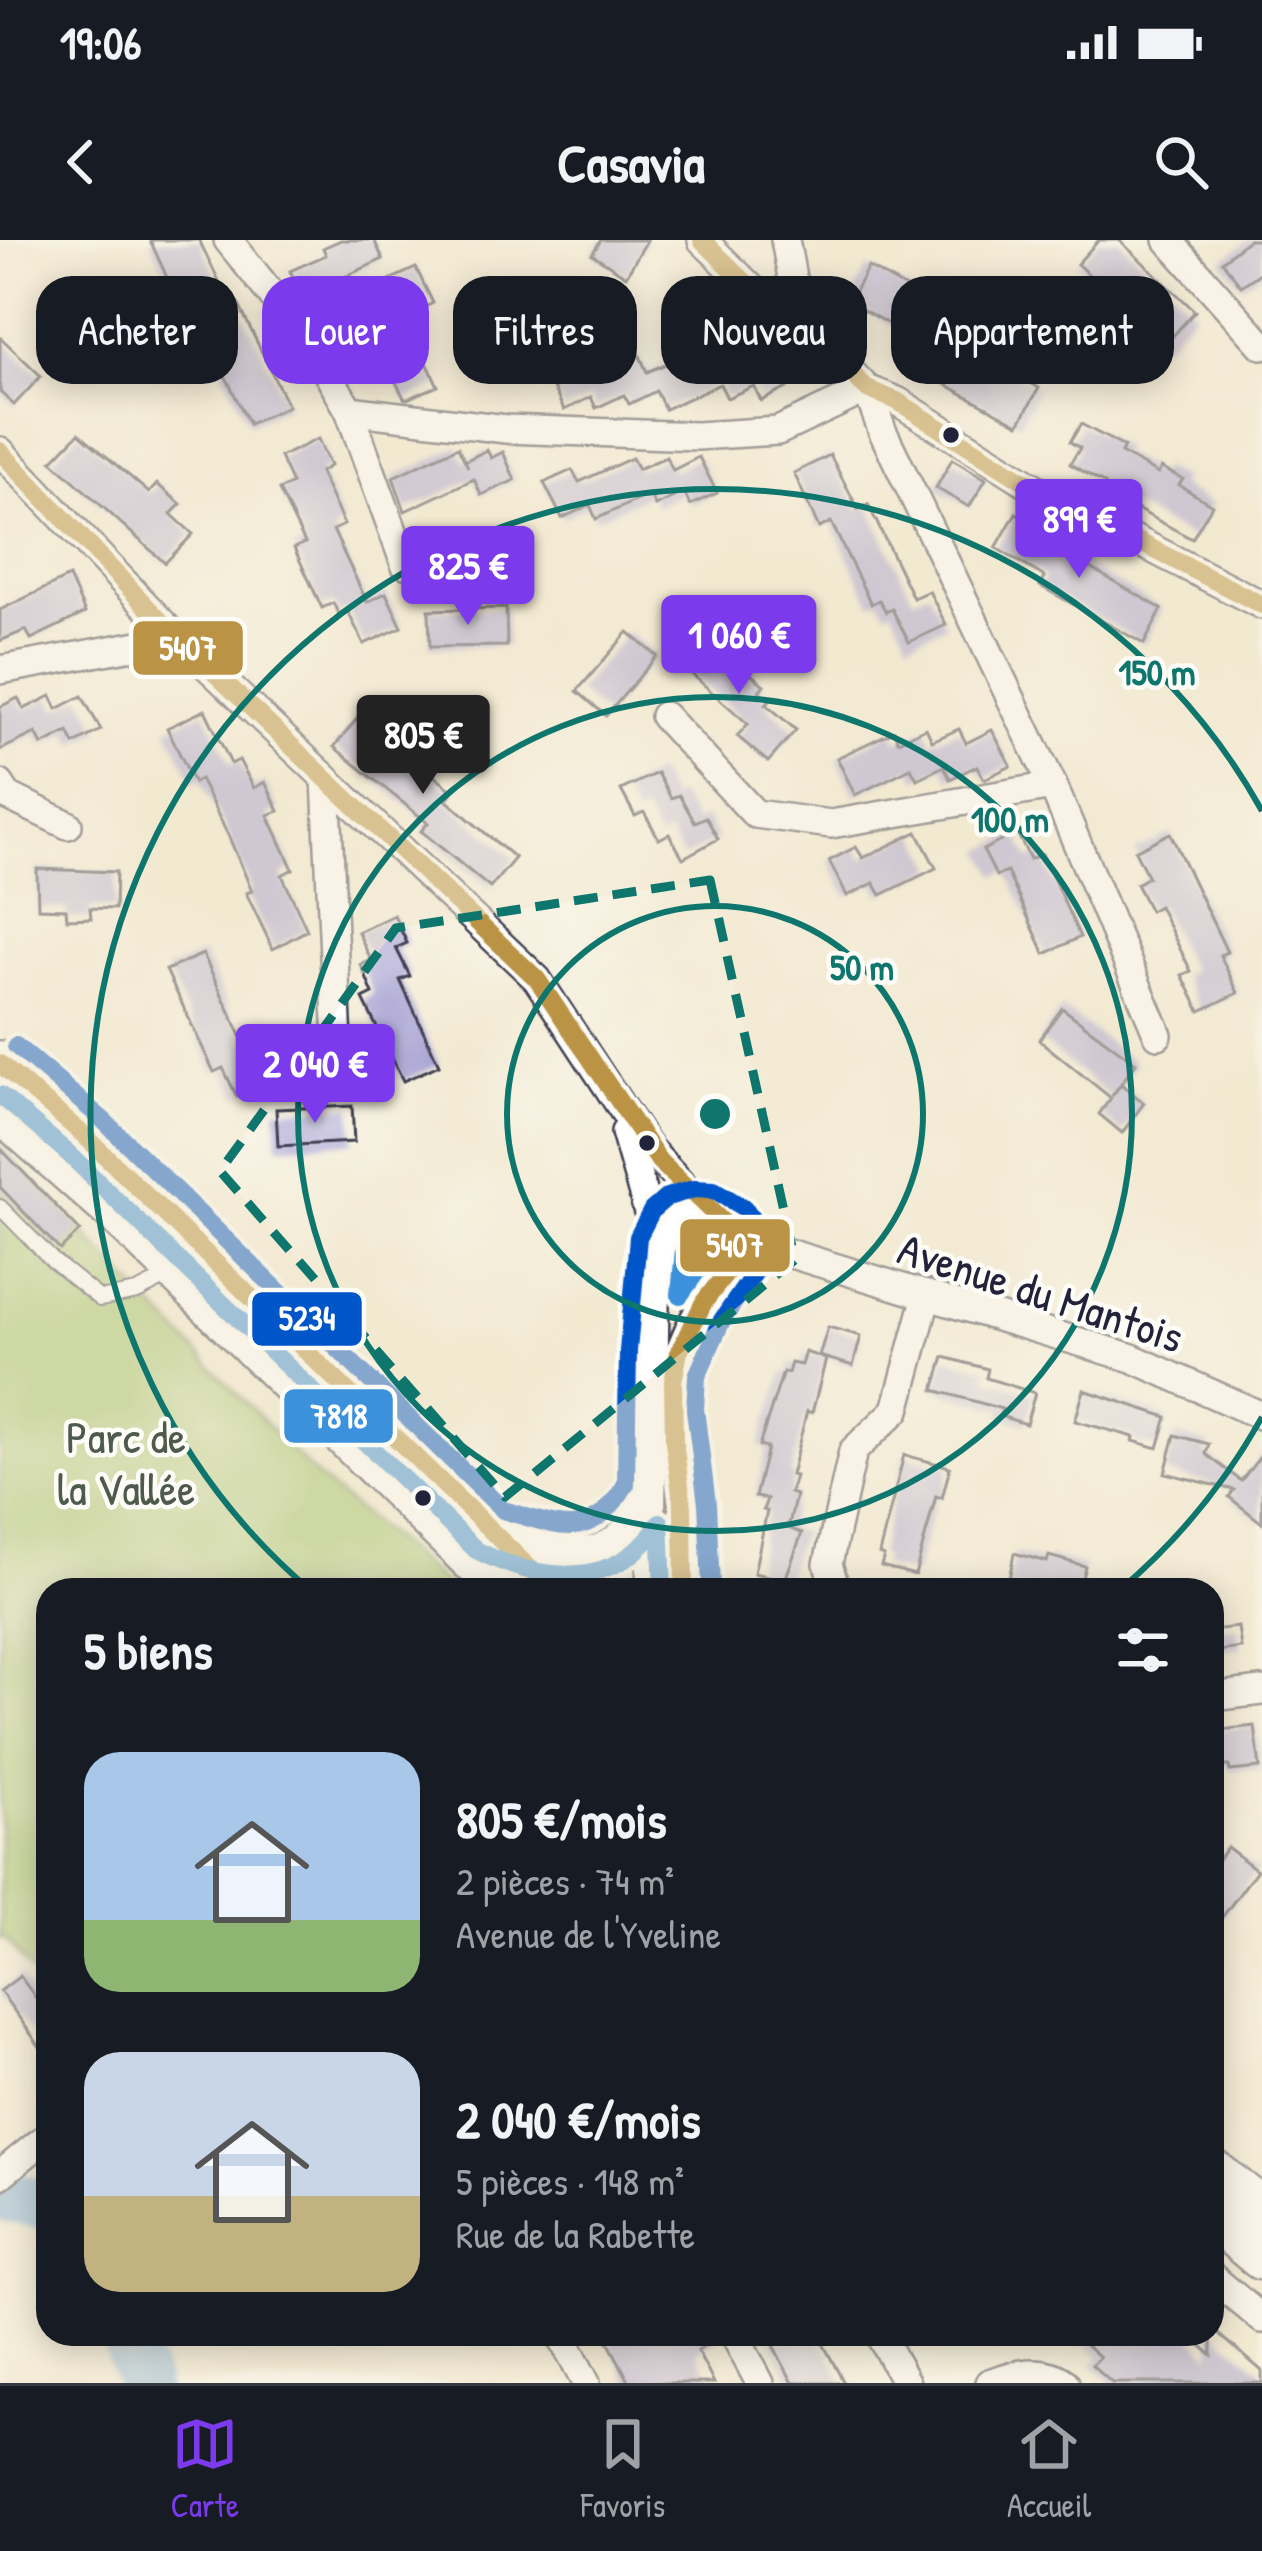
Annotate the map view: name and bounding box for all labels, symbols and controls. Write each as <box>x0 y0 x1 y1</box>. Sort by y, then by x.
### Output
text: 19:06 <box>60 12 141 73</box>
text: Casavia <box>557 126 705 199</box>
icon: back <box>48 129 114 195</box>
icon: search <box>1148 129 1214 195</box>
chip: Acheter <box>36 276 238 384</box>
chip: Louer <box>262 276 429 384</box>
chip: Filtres <box>453 276 637 384</box>
chip: Nouveau <box>661 276 867 384</box>
chip: Appartement <box>891 276 1174 384</box>
unlabelled marker <box>940 424 962 446</box>
pin: 899 € <box>995 479 1163 581</box>
text: 899 € <box>1042 491 1116 544</box>
pin: 825 € <box>384 526 552 628</box>
text: 825 € <box>428 538 508 591</box>
pin: 1 060 € <box>628 595 850 697</box>
text: 1 060 € <box>688 607 790 660</box>
line badge: 5407 <box>131 619 245 677</box>
text: 5407 <box>159 626 217 670</box>
text: 150 m <box>1118 647 1196 696</box>
pin: 805 € <box>339 695 507 797</box>
text: 805 € <box>384 707 462 760</box>
text: 100 m <box>971 794 1049 843</box>
text: 50 m <box>830 942 894 991</box>
pin: 2 040 € <box>204 1024 426 1126</box>
text: 2 040 € <box>263 1036 367 1089</box>
centre of rings <box>694 1093 736 1135</box>
unlabelled marker <box>636 1132 658 1154</box>
line badge: 5407 <box>678 1217 792 1274</box>
street label: Avenue du Mantois <box>891 1217 1191 1367</box>
text: 5407 <box>706 1223 764 1267</box>
line badge: 5234 <box>250 1290 364 1348</box>
text: 5234 <box>279 1296 335 1340</box>
line badge: 7818 <box>282 1387 395 1445</box>
text: 7818 <box>311 1394 367 1438</box>
park label: Parc de la Vallée <box>57 1406 195 1519</box>
unlabelled marker <box>412 1487 434 1509</box>
text: 5 biens <box>84 1616 213 1685</box>
icon: filters <box>1110 1617 1176 1683</box>
text: 805 €/mois <box>456 1785 667 1854</box>
icon: home <box>180 1800 324 1944</box>
text: 2 pièces · 74 m² <box>456 1854 674 1907</box>
text: Avenue de l'Yveline <box>456 1907 721 1960</box>
text: 2 040 €/mois <box>456 2085 701 2154</box>
icon: home <box>180 2100 324 2244</box>
text: 5 pièces · 148 m² <box>456 2154 684 2207</box>
text: Rue de la Rabette <box>456 2207 695 2260</box>
tab: Carte <box>171 2411 239 2527</box>
tab: Favoris <box>581 2411 665 2527</box>
tab: Accueil <box>1007 2411 1091 2527</box>

